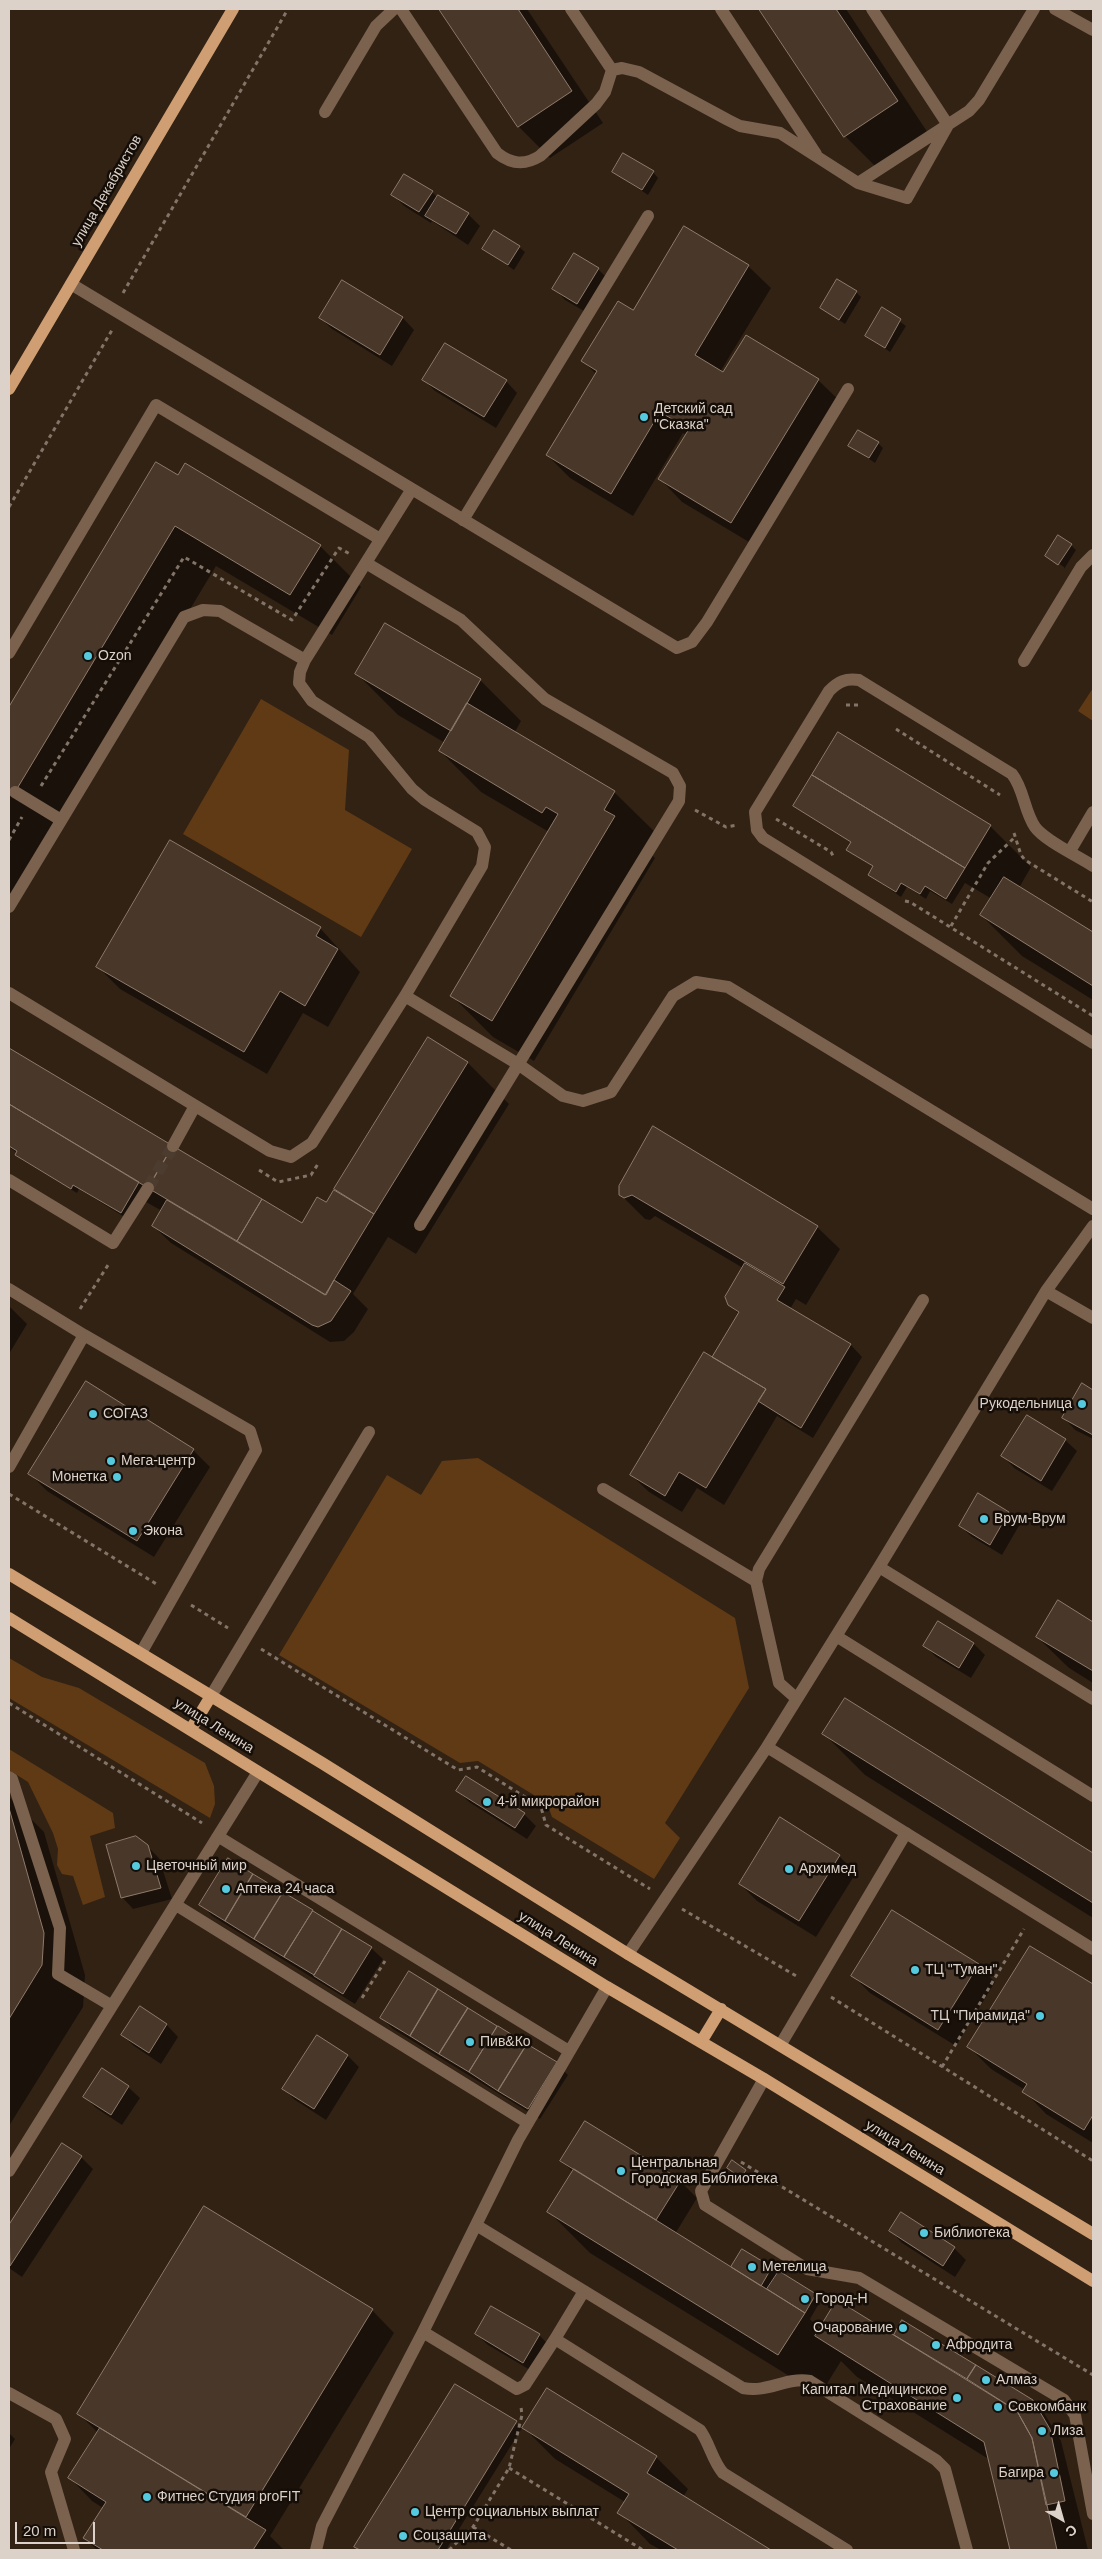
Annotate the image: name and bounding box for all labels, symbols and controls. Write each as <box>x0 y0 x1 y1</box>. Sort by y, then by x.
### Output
street label: улица Декабристов <box>68 132 146 250</box>
place label: Детский сад "Сказка" <box>654 401 733 434</box>
marker: Детский сад "Сказка" <box>638 411 650 423</box>
place label: Ozon <box>98 648 131 664</box>
marker: Ozon <box>82 650 94 662</box>
place label: Рукодельница <box>980 1396 1072 1412</box>
marker: Рукодельница <box>1076 1398 1088 1410</box>
place label: СОГАЗ <box>103 1406 148 1422</box>
marker: СОГАЗ <box>87 1408 99 1420</box>
place label: Мега-центр <box>121 1453 195 1469</box>
marker: Мега-центр <box>105 1455 117 1467</box>
place label: Монетка <box>52 1469 107 1485</box>
marker: Монетка <box>111 1471 123 1483</box>
place label: Врум-Врум <box>994 1511 1066 1527</box>
marker: Врум-Врум <box>978 1513 990 1525</box>
place label: Экона <box>143 1523 183 1539</box>
marker: Экона <box>127 1525 139 1537</box>
street label: улица Ленина <box>171 1695 257 1757</box>
place label: 4-й микрорайон <box>497 1794 599 1810</box>
marker: 4-й микрорайон <box>481 1796 493 1808</box>
place label: Цветочный мир <box>146 1858 247 1874</box>
marker: Цветочный мир <box>130 1860 142 1872</box>
place label: Архимед <box>799 1861 856 1877</box>
marker: Архимед <box>783 1863 795 1875</box>
place label: Аптека 24 часа <box>236 1881 334 1897</box>
marker: Аптека 24 часа <box>220 1883 232 1895</box>
street label: улица Ленина <box>515 1908 601 1970</box>
place label: ТЦ "Туман" <box>925 1962 997 1978</box>
marker: ТЦ "Туман" <box>909 1964 921 1976</box>
place label: ТЦ "Пирамида" <box>930 2008 1030 2024</box>
marker: ТЦ "Пирамида" <box>1034 2010 1046 2022</box>
place label: Пив&Ко <box>480 2034 531 2050</box>
marker: Пив&Ко <box>464 2036 476 2048</box>
street label: улица Ленина <box>862 2117 948 2179</box>
place label: Центральная Городская Библиотека <box>631 2155 778 2188</box>
marker: Центральная Городская Библиотека <box>615 2165 627 2177</box>
place label: Библиотека <box>934 2225 1010 2241</box>
marker: Библиотека <box>918 2227 930 2239</box>
place label: Метелица <box>762 2259 827 2275</box>
marker: Метелица <box>746 2261 758 2273</box>
place label: Город-Н <box>815 2291 868 2307</box>
marker: Город-Н <box>799 2293 811 2305</box>
place label: Очарование <box>813 2320 893 2336</box>
marker: Очарование <box>897 2322 909 2334</box>
place label: Афродита <box>946 2337 1012 2353</box>
marker: Афродита <box>930 2339 942 2351</box>
place label: Алмаз <box>996 2372 1037 2388</box>
marker: Алмаз <box>980 2374 992 2386</box>
place label: Капитал Медицинское Страхование <box>802 2382 947 2414</box>
marker: Капитал Медицинское Страхование <box>951 2392 963 2404</box>
place label: Совкомбанк <box>1008 2399 1086 2415</box>
marker: Совкомбанк <box>992 2401 1004 2413</box>
place label: Лиза <box>1052 2423 1083 2439</box>
marker: Лиза <box>1036 2425 1048 2437</box>
place label: Багира <box>999 2465 1044 2481</box>
marker: Багира <box>1048 2467 1060 2479</box>
place label: Фитнес Студия proFIT <box>157 2489 300 2505</box>
marker: Фитнес Студия proFIT <box>141 2491 153 2503</box>
north arrow <box>1037 2494 1087 2544</box>
place label: Центр социальных выплат <box>425 2504 599 2520</box>
marker: Центр социальных выплат <box>409 2506 421 2518</box>
scale bar <box>18 2512 98 2544</box>
text: С <box>1062 2521 1080 2540</box>
text: 20 m <box>23 2522 56 2539</box>
place label: Соцзащита <box>413 2528 486 2544</box>
marker: Соцзащита <box>397 2530 409 2542</box>

